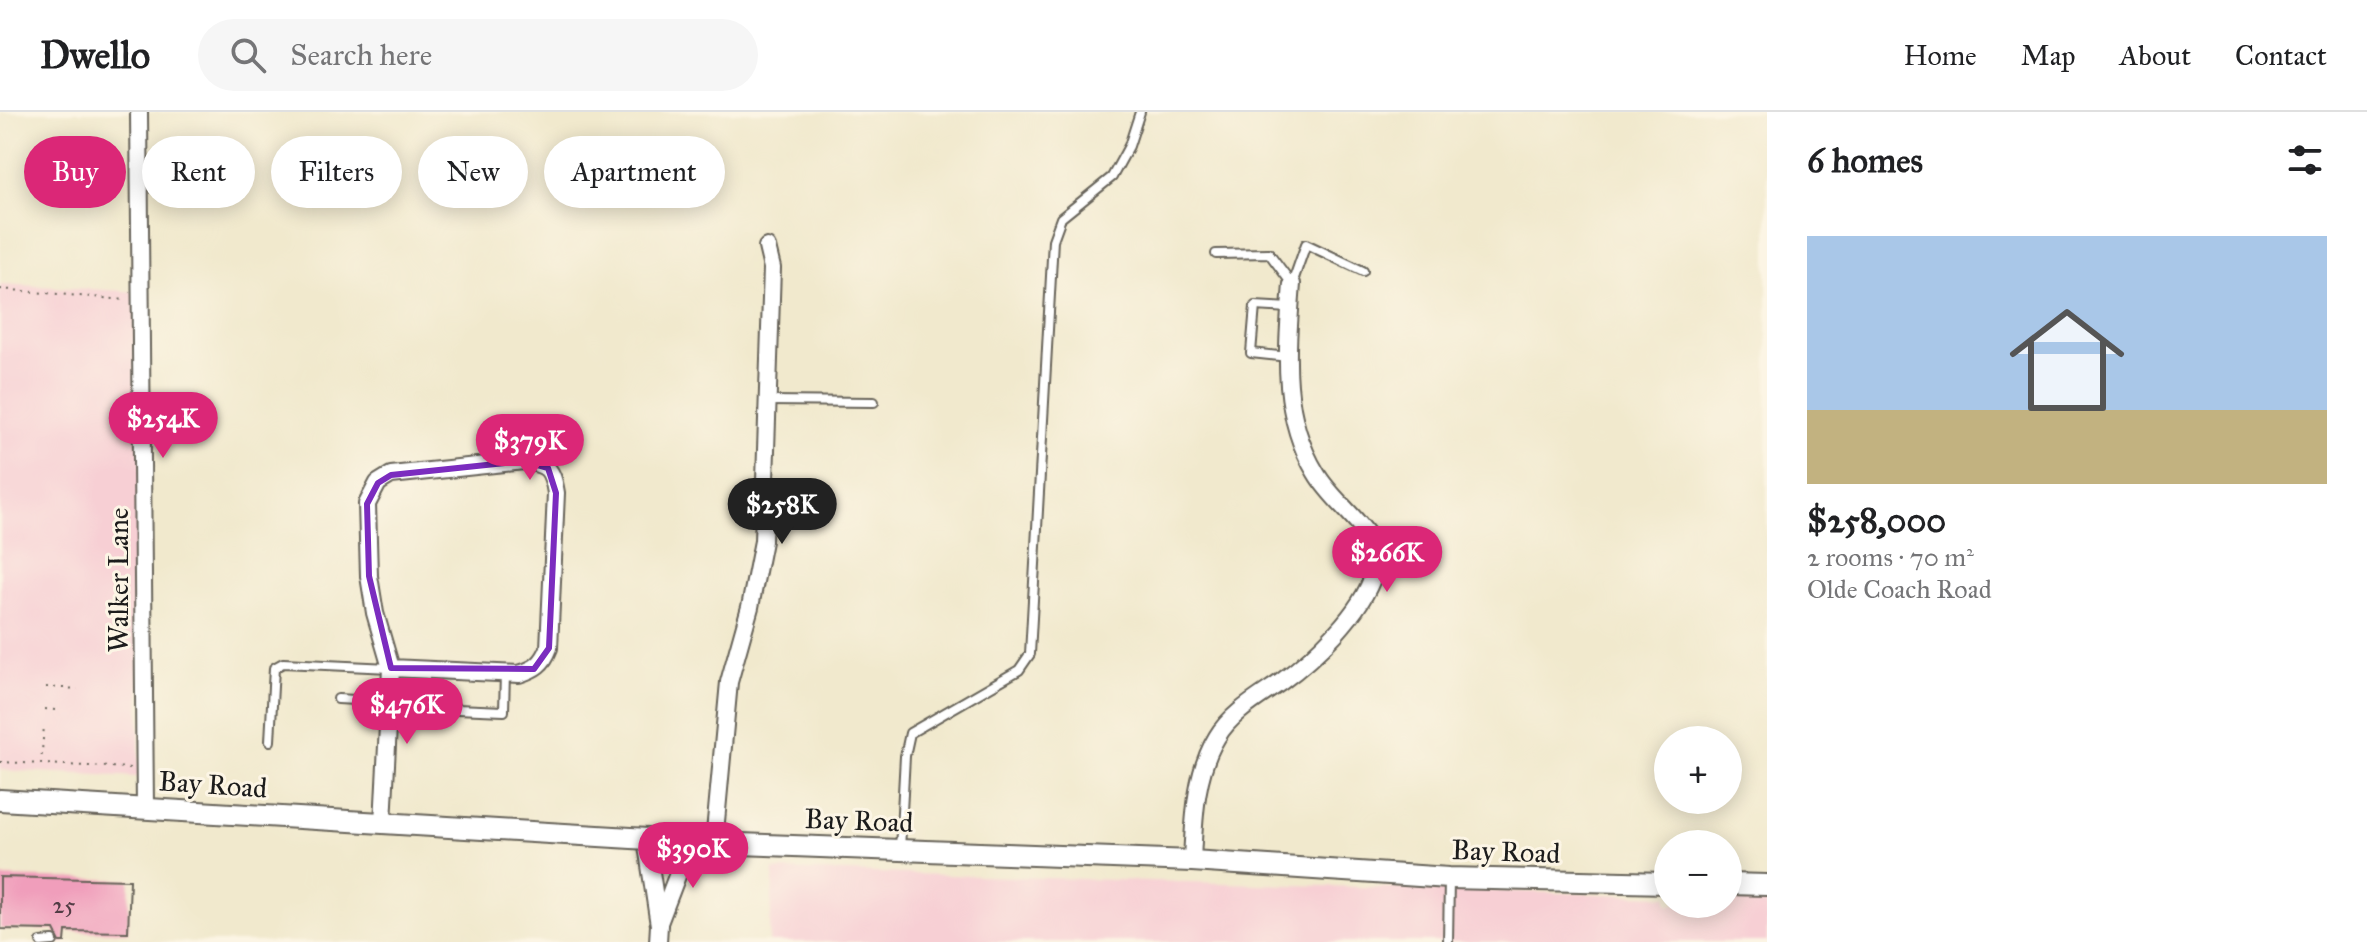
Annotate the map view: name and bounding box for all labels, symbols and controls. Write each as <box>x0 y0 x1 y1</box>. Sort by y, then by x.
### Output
search box <box>198 19 758 91</box>
text: Dwello <box>40 32 150 78</box>
icon: search <box>226 33 270 77</box>
text: Search here <box>290 37 432 73</box>
text: Home <box>1904 38 1977 73</box>
text: Map <box>2021 38 2075 73</box>
text: About <box>2119 38 2191 73</box>
text: Contact <box>2235 38 2327 73</box>
chip: Buy <box>24 136 126 208</box>
chip: Rent <box>142 136 255 208</box>
chip: Filters <box>271 136 402 208</box>
chip: New <box>418 136 528 208</box>
chip: Apartment <box>544 136 725 208</box>
icon: filters <box>2283 138 2327 182</box>
text: 6 homes <box>1807 140 1923 181</box>
icon: home <box>1995 288 2139 432</box>
pin: $254K <box>107 392 219 460</box>
text: $254K <box>127 402 199 434</box>
pin: $379K <box>474 414 586 482</box>
text: $379K <box>494 424 566 456</box>
pin: $258K <box>726 478 838 546</box>
text: $258K <box>746 488 818 520</box>
text: $258,000 <box>1807 500 1946 541</box>
street label: Walker Lane <box>101 508 136 652</box>
pin: $266K <box>1331 526 1443 594</box>
text: $266K <box>1350 536 1424 568</box>
text: 2 rooms · 70 m² <box>1807 541 1974 573</box>
text: Olde Coach Road <box>1807 573 1992 605</box>
pin: $476K <box>351 678 463 746</box>
text: $476K <box>370 688 444 720</box>
map controls <box>1654 726 1742 918</box>
button: + <box>1654 726 1742 814</box>
street label: Bay Road <box>157 763 268 806</box>
street label: Bay Road <box>804 801 914 840</box>
pin: $390K <box>637 822 749 890</box>
button: − <box>1654 830 1742 918</box>
text: $390K <box>656 832 730 864</box>
street label: Bay Road <box>1451 832 1561 871</box>
house number: 25 <box>53 890 75 920</box>

